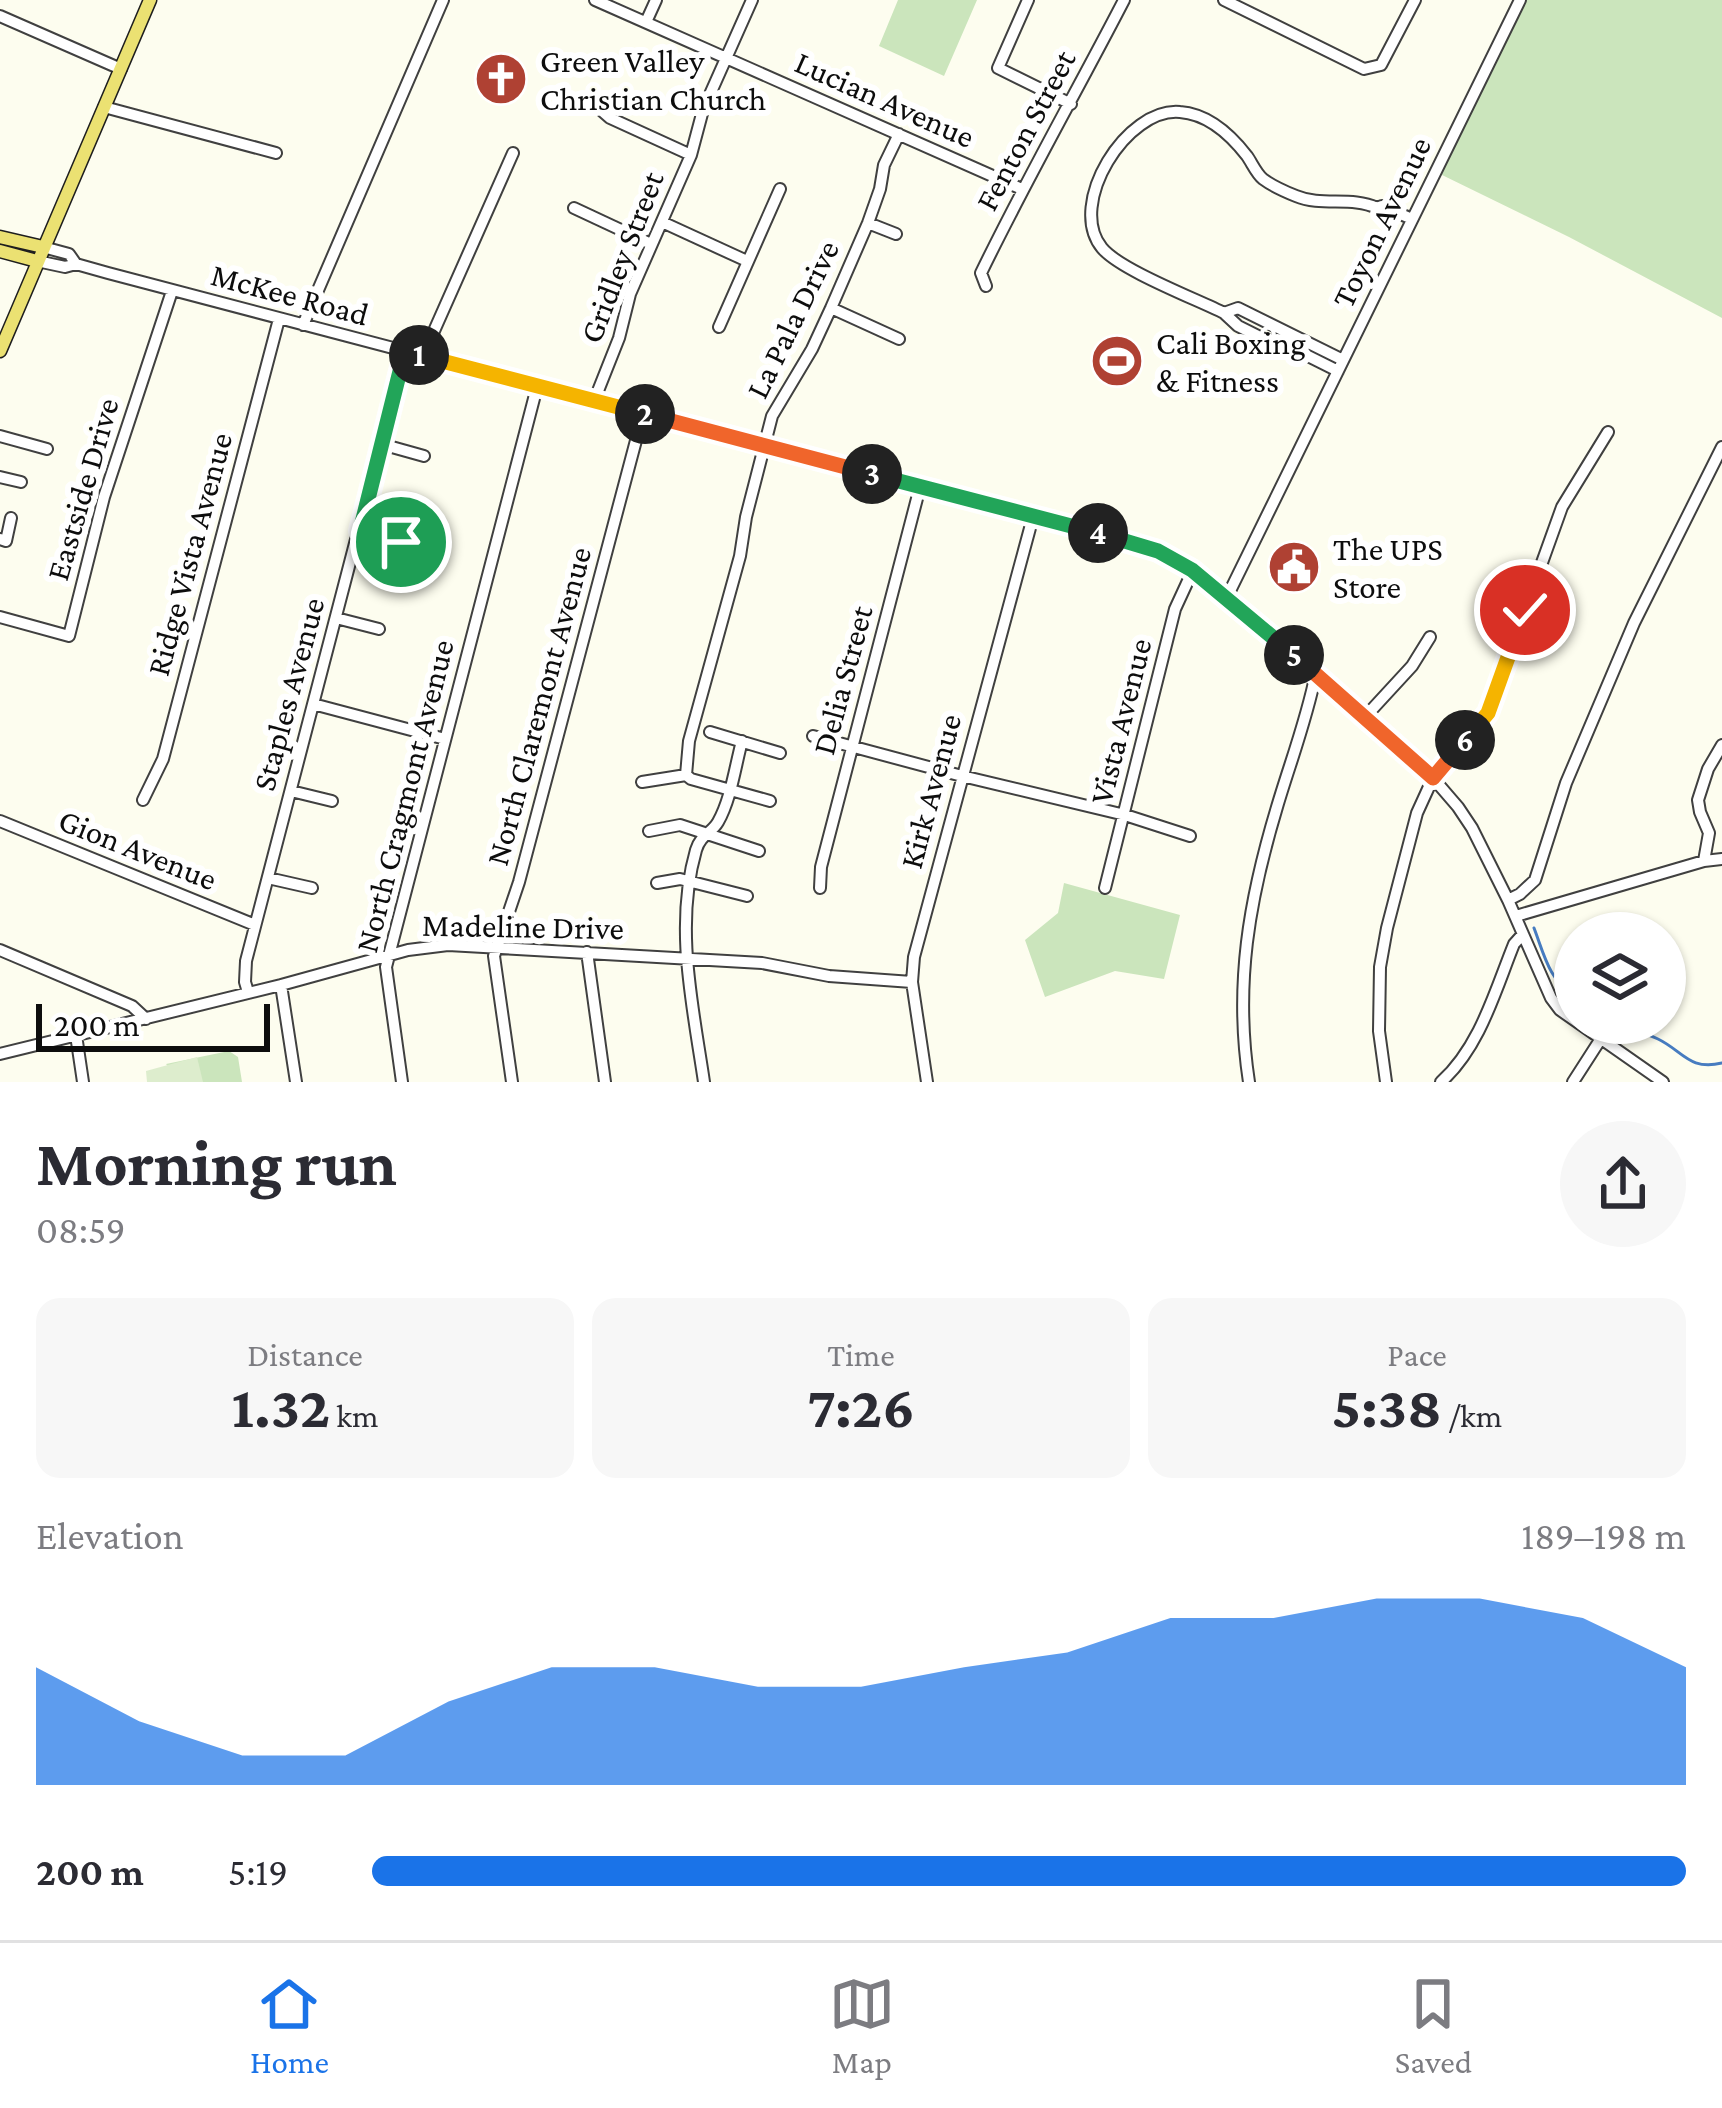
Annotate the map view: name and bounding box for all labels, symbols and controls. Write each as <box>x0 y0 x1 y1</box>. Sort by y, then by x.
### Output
place label: Green Valley Christian Church <box>540 42 766 117</box>
street label: Lucian Avenue <box>790 43 980 155</box>
street label: Fenton Street <box>967 43 1083 216</box>
church icon: Green Valley Christian Church <box>473 51 529 107</box>
street label: Toyon Avenue <box>1324 131 1438 313</box>
street label: Gridley Street <box>571 165 671 348</box>
street label: La Pala Drive <box>738 234 846 404</box>
street label: McKee Road <box>207 255 373 333</box>
place label: Cali Boxing & Fitness <box>1156 324 1306 399</box>
pin: 1 <box>389 325 449 385</box>
sports icon: Cali Boxing & Fitness <box>1089 333 1145 389</box>
text: 1 <box>413 336 425 373</box>
pin: 2 <box>615 384 675 444</box>
street label: Eastside Drive <box>38 393 126 585</box>
text: 2 <box>637 395 653 432</box>
street label: Ridge Vista Avenue <box>139 428 239 680</box>
pin: 3 <box>842 444 902 504</box>
text: 3 <box>864 455 880 492</box>
pin <box>350 491 452 593</box>
pin: 4 <box>1068 503 1128 563</box>
icon: arrive <box>368 509 434 575</box>
text: 4 <box>1089 514 1107 551</box>
place label: The UPS Store <box>1333 530 1443 605</box>
public building icon: The UPS Store <box>1266 539 1322 595</box>
street label: North Claremont Avenue <box>478 543 598 869</box>
pin <box>1474 559 1576 661</box>
icon: check <box>1492 577 1558 643</box>
street label: Staples Avenue <box>244 593 332 795</box>
street label: Delia Street <box>804 600 880 758</box>
pin: 5 <box>1264 625 1324 685</box>
street label: Vista Avenue <box>1082 634 1158 808</box>
street label: North Cragmont Avenue <box>347 636 461 956</box>
text: 5 <box>1286 636 1302 673</box>
street label: Kirk Avenue <box>892 710 968 872</box>
pin: 6 <box>1435 710 1495 770</box>
text: 6 <box>1456 721 1474 758</box>
street label: Gion Avenue <box>54 801 222 897</box>
street label: Madeline Drive <box>422 906 624 946</box>
map controls <box>1554 912 1686 1044</box>
button: layers <box>1554 912 1686 1044</box>
scale bar <box>36 998 270 1051</box>
text: 200 m <box>54 1006 140 1043</box>
button: share <box>1560 1121 1686 1247</box>
text: Morning run <box>36 1126 397 1199</box>
text: 08:59 <box>36 1208 126 1251</box>
text: Distance <box>247 1336 363 1373</box>
text: Time <box>827 1336 895 1373</box>
text: Pace <box>1387 1336 1447 1373</box>
text: 1.32 <box>232 1373 330 1440</box>
text: 7:26 <box>807 1373 915 1440</box>
text: 5:38 <box>1332 1373 1442 1440</box>
text: km <box>330 1397 378 1434</box>
text: /km <box>1442 1397 1502 1434</box>
text: Elevation <box>36 1514 184 1557</box>
text: 189–198 m <box>1521 1514 1686 1557</box>
text: 200 m <box>36 1850 144 1893</box>
text: 5:19 <box>228 1850 288 1893</box>
tab: Home <box>250 1971 329 2080</box>
tab: Map <box>829 1971 895 2080</box>
tab: Saved <box>1395 1971 1472 2080</box>

